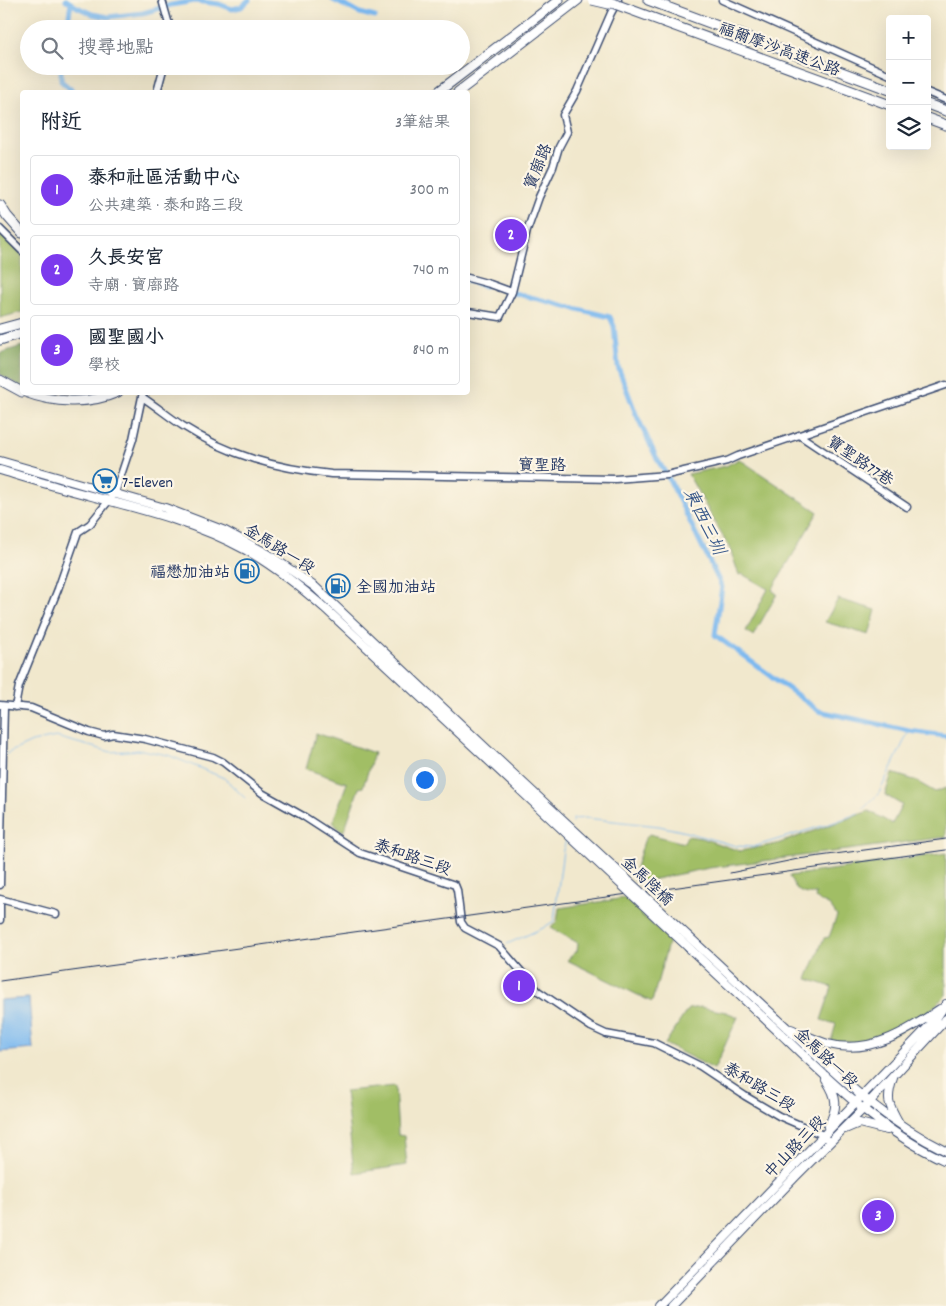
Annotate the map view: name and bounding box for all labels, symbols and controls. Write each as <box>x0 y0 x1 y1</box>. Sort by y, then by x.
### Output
map controls <box>886 15 931 150</box>
button: + <box>886 15 931 60</box>
street label: 福爾摩沙高速公路 <box>715 18 843 83</box>
search box <box>20 20 470 75</box>
icon: search <box>38 34 66 62</box>
text: 搜尋地點 <box>78 36 154 63</box>
button: − <box>886 60 931 105</box>
button: layers <box>886 105 931 150</box>
text: 附近 <box>40 109 82 139</box>
text: 3筆結果 <box>395 112 450 135</box>
street label: 寶廍路 <box>520 140 559 194</box>
text: 泰和社區活動中心 <box>88 166 240 193</box>
text: 1 <box>55 179 59 202</box>
text: 300 m <box>410 179 449 202</box>
text: 公共建築 · 泰和路三段 <box>88 195 243 218</box>
pin: 2 <box>495 216 527 254</box>
text: 久長安宮 <box>88 246 164 273</box>
text: 2 <box>54 259 61 282</box>
text: 740 m <box>413 259 449 282</box>
text: 寺廟 · 寶廍路 <box>88 275 179 298</box>
text: 國聖國小 <box>88 326 164 353</box>
text: 3 <box>53 339 61 362</box>
text: 840 m <box>413 339 449 362</box>
text: 學校 <box>88 355 120 378</box>
street label: 寶聖路77巷 <box>822 431 898 493</box>
street label: 寶聖路 <box>518 455 566 478</box>
supermarket icon: 7-Eleven <box>92 468 118 494</box>
place label: 7-Eleven <box>122 472 173 495</box>
water label: 東西三圳 <box>676 484 731 562</box>
street label: 金馬路一段 <box>239 519 319 581</box>
fuel station icon: 福懋加油站 <box>234 558 260 584</box>
place label: 福懋加油站 <box>150 562 230 585</box>
fuel station icon: 全國加油站 <box>325 573 351 599</box>
place label: 全國加油站 <box>356 577 436 600</box>
your location <box>412 767 438 793</box>
street label: 泰和路三段 <box>371 834 454 882</box>
street label: 金馬陸橋 <box>615 852 678 912</box>
pin: 1 <box>503 967 535 1005</box>
street label: 金馬路一段 <box>788 1023 862 1095</box>
street label: 泰和路三段 <box>718 1058 799 1119</box>
street label: 中山路三段 <box>760 1111 832 1185</box>
pin: 3 <box>862 1197 894 1235</box>

